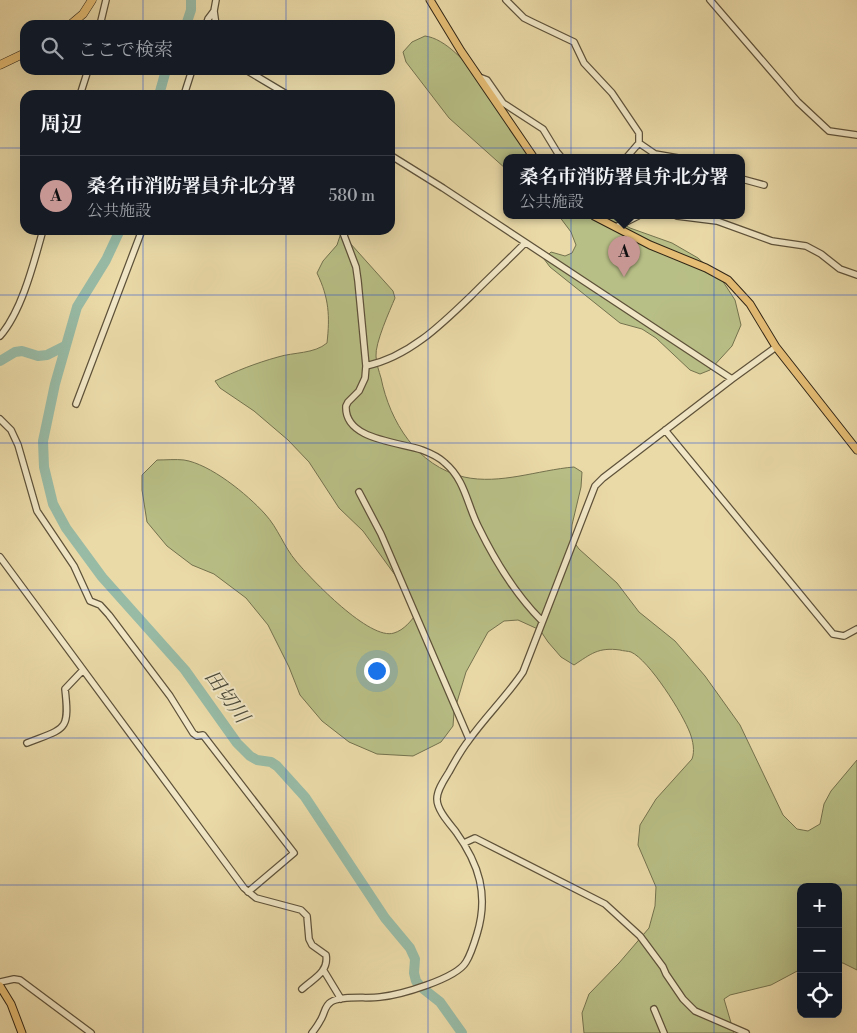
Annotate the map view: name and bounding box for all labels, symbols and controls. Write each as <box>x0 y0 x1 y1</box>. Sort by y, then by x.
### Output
search box <box>20 20 395 75</box>
icon: search <box>38 34 66 62</box>
text: ここで検索 <box>78 38 173 62</box>
text: 周辺 <box>40 112 82 138</box>
popup <box>503 154 745 219</box>
text: 桑名市消防署員弁北分署 <box>519 165 729 189</box>
text: 桑名市消防署員弁北分署 <box>87 174 296 198</box>
text: A <box>50 186 62 206</box>
text: 580 m <box>328 186 375 206</box>
text: 公共施設 <box>519 192 584 212</box>
text: 公共施設 <box>87 201 151 221</box>
pin: A <box>608 236 640 277</box>
your location <box>364 658 390 684</box>
water label: 田切川 <box>198 665 255 730</box>
map controls <box>797 883 842 1018</box>
button: + <box>797 883 842 928</box>
button: − <box>797 928 842 973</box>
button: locate <box>797 973 842 1018</box>

